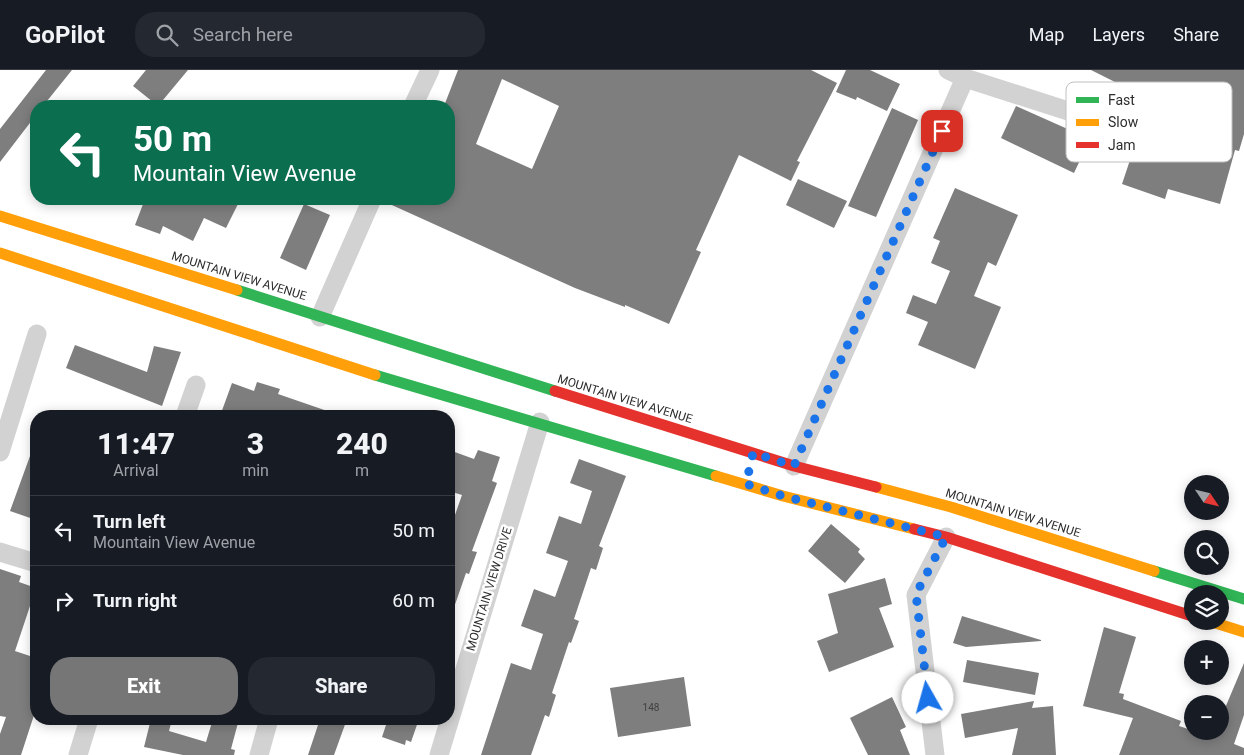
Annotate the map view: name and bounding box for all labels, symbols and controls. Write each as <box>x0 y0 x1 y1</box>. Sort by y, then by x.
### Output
search box <box>135 12 485 57</box>
text: GoPilot <box>25 21 105 49</box>
icon: search <box>153 21 181 49</box>
text: Search here <box>193 23 293 46</box>
text: Map <box>1029 24 1064 45</box>
text: Layers <box>1092 24 1145 45</box>
text: Share <box>1173 24 1219 45</box>
legend <box>1066 82 1232 162</box>
text: Fast <box>1108 92 1135 108</box>
pin <box>921 110 963 152</box>
text: Slow <box>1108 114 1139 130</box>
icon: arrive <box>928 117 956 145</box>
text: 50 m <box>133 119 212 160</box>
icon: left <box>50 120 115 185</box>
text: Jam <box>1108 137 1136 153</box>
text: Mountain View Avenue <box>133 161 356 186</box>
street label: MOUNTAIN VIEW AVENUE <box>170 249 308 303</box>
street label: MOUNTAIN VIEW AVENUE <box>556 372 694 426</box>
text: 11:47 <box>97 426 175 461</box>
text: 3 <box>247 426 264 461</box>
text: 240 <box>336 426 388 461</box>
text: Arrival <box>113 461 159 480</box>
text: min <box>242 461 269 480</box>
text: m <box>355 461 369 480</box>
north arrow <box>1184 475 1229 520</box>
map controls <box>1184 475 1229 740</box>
street label: MOUNTAIN VIEW AVENUE <box>944 486 1082 540</box>
text: Turn left <box>93 510 166 533</box>
icon: left <box>50 517 78 545</box>
text: 50 m <box>392 519 435 542</box>
street label: MOUNTAIN VIEW DRIVE <box>464 525 515 653</box>
button: search <box>1184 530 1229 575</box>
text: Mountain View Avenue <box>93 533 255 552</box>
button: layers <box>1184 585 1229 630</box>
icon: right <box>50 587 78 615</box>
text: Turn right <box>93 589 177 612</box>
text: 60 m <box>392 589 435 612</box>
button: + <box>1184 640 1229 685</box>
button: Exit <box>50 657 238 715</box>
button: Share <box>248 657 435 715</box>
position arrow <box>901 671 953 723</box>
button: − <box>1184 695 1229 740</box>
house number: 148 <box>643 702 660 713</box>

